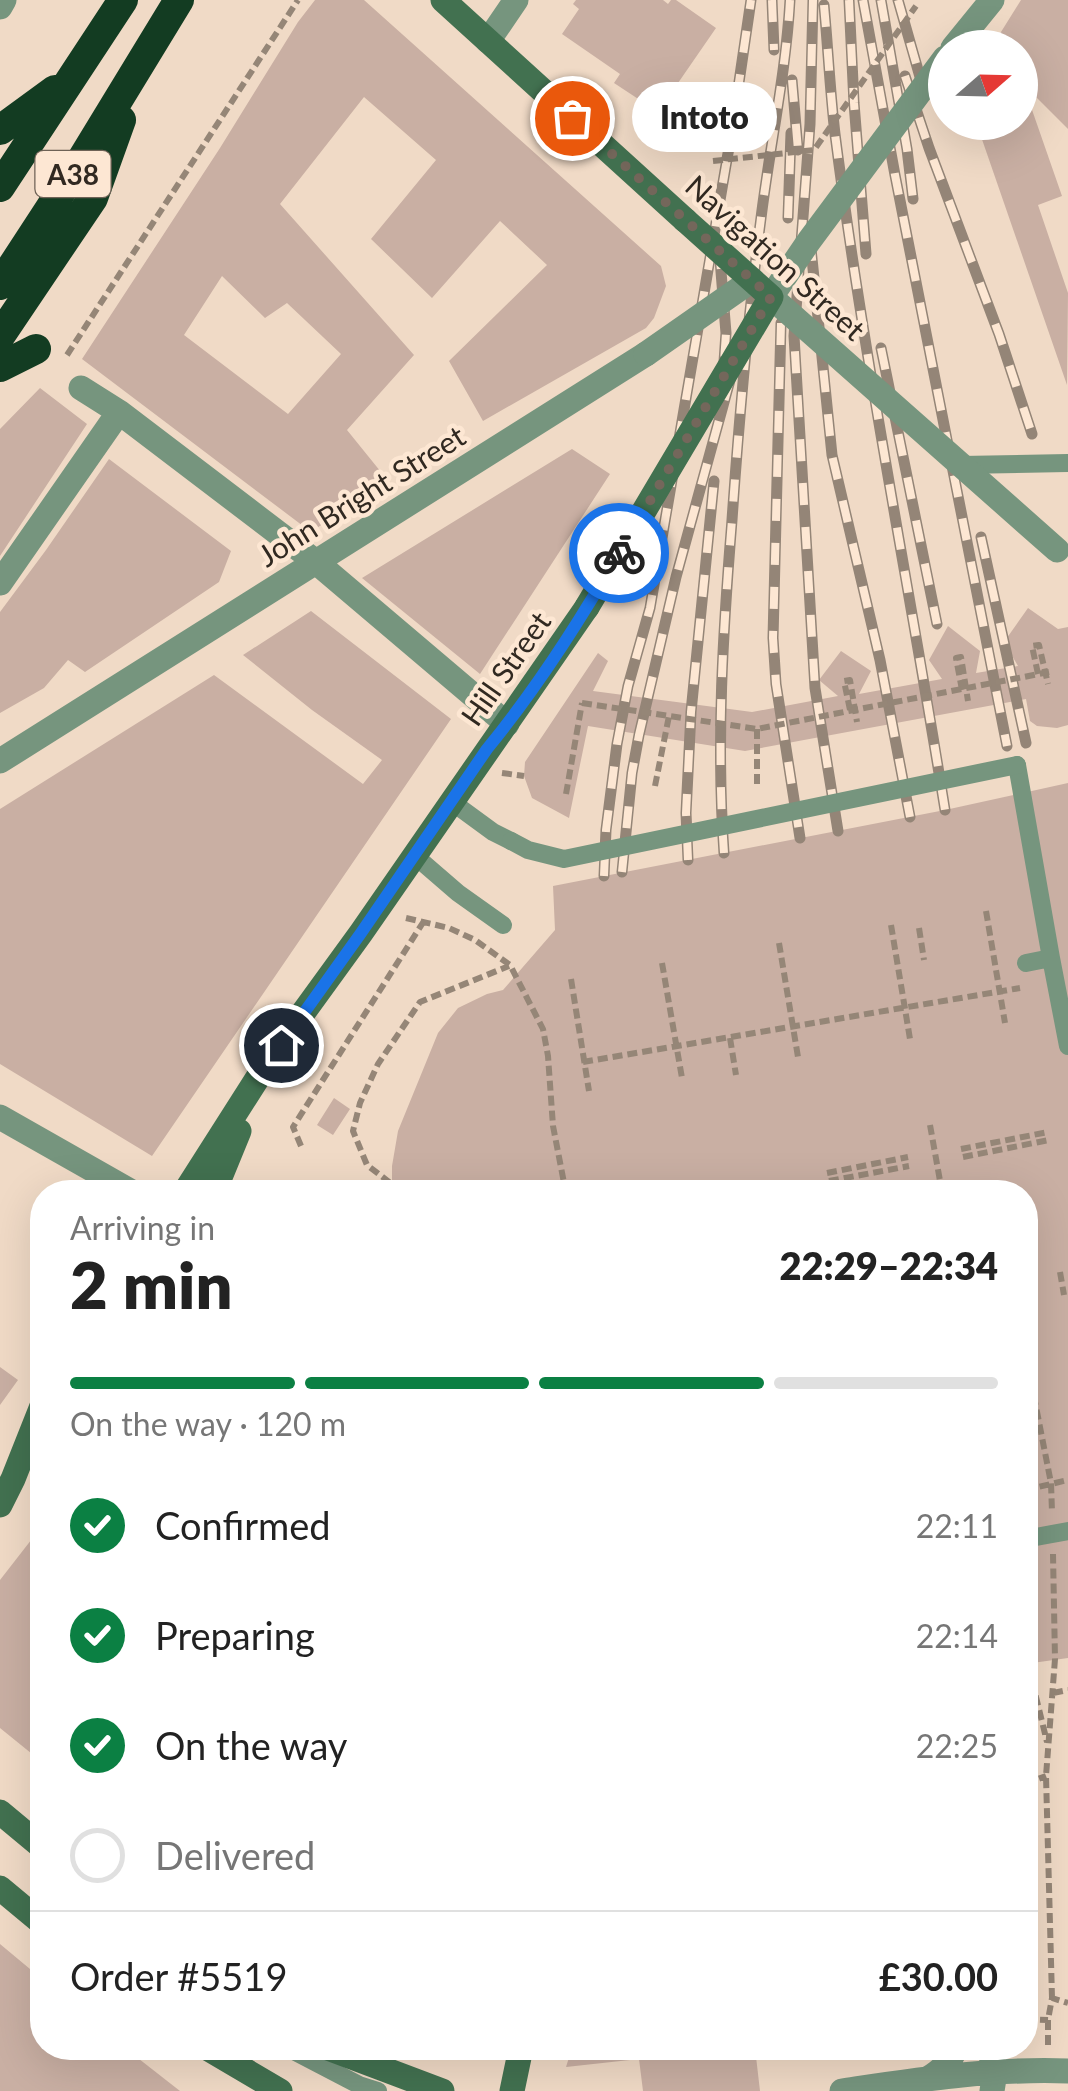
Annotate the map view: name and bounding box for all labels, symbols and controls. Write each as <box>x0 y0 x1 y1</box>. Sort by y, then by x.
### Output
north arrow <box>928 30 1038 140</box>
map controls <box>928 30 1038 140</box>
pin <box>530 76 615 161</box>
callout: Intoto <box>632 83 777 153</box>
icon: bag <box>545 91 600 146</box>
text: Intoto <box>660 97 749 136</box>
road number: A38 <box>36 151 110 197</box>
street label: Navigation Street <box>679 167 873 347</box>
street label: John Bright Street <box>251 417 471 573</box>
courier <box>569 503 669 603</box>
icon: bike <box>592 526 647 581</box>
street label: Hill Street <box>453 604 557 732</box>
pin <box>239 1003 324 1088</box>
icon: home <box>254 1018 309 1073</box>
text: Arriving in <box>70 1208 215 1247</box>
text: 22:29–22:34 <box>779 1242 998 1288</box>
text: 2 min <box>70 1245 232 1323</box>
text: On the way · 120 m <box>70 1404 346 1443</box>
icon: check <box>70 1498 125 1553</box>
text: Confirmed <box>155 1502 331 1548</box>
text: 22:11 <box>916 1506 998 1545</box>
icon: check <box>70 1608 125 1663</box>
text: Preparing <box>155 1612 315 1658</box>
text: 22:14 <box>916 1616 998 1655</box>
icon: check <box>70 1718 125 1773</box>
text: On the way <box>155 1722 347 1768</box>
text: 22:25 <box>916 1726 998 1765</box>
text: Delivered <box>155 1832 315 1878</box>
text: Order #5519 <box>70 1953 287 1999</box>
text: £30.00 <box>879 1953 998 1999</box>

